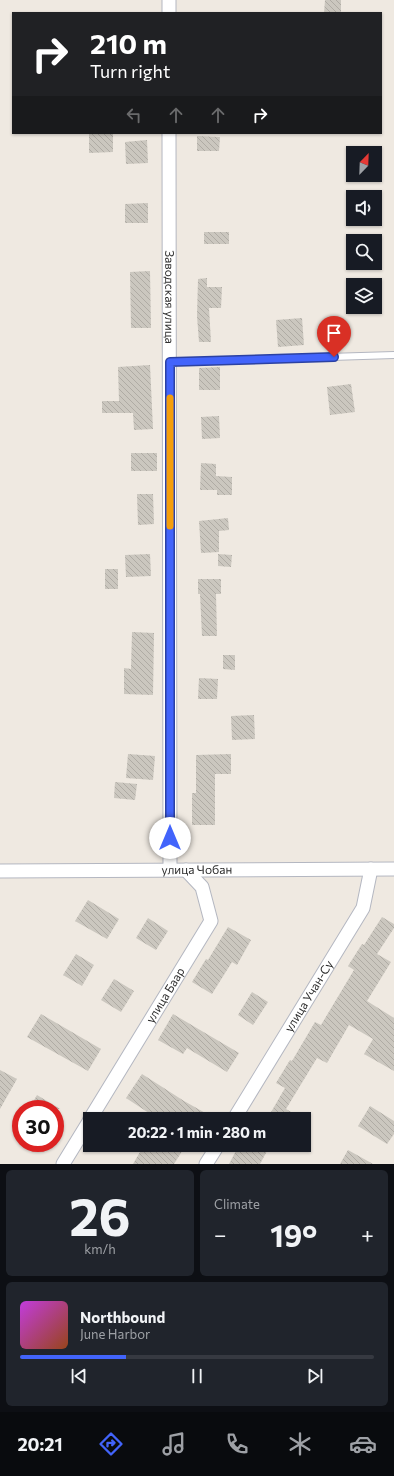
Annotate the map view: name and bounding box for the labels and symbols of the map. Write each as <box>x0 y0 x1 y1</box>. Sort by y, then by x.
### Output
north arrow <box>346 146 382 182</box>
street label: Заводская улица <box>163 250 177 344</box>
pin <box>317 316 351 357</box>
position arrow <box>149 817 191 859</box>
street label: улица Чобан <box>162 862 232 876</box>
street label: улица Учан-Су <box>281 957 335 1034</box>
street label: улица Баар <box>143 965 187 1025</box>
speed limit sign: 30 <box>12 1100 64 1152</box>

